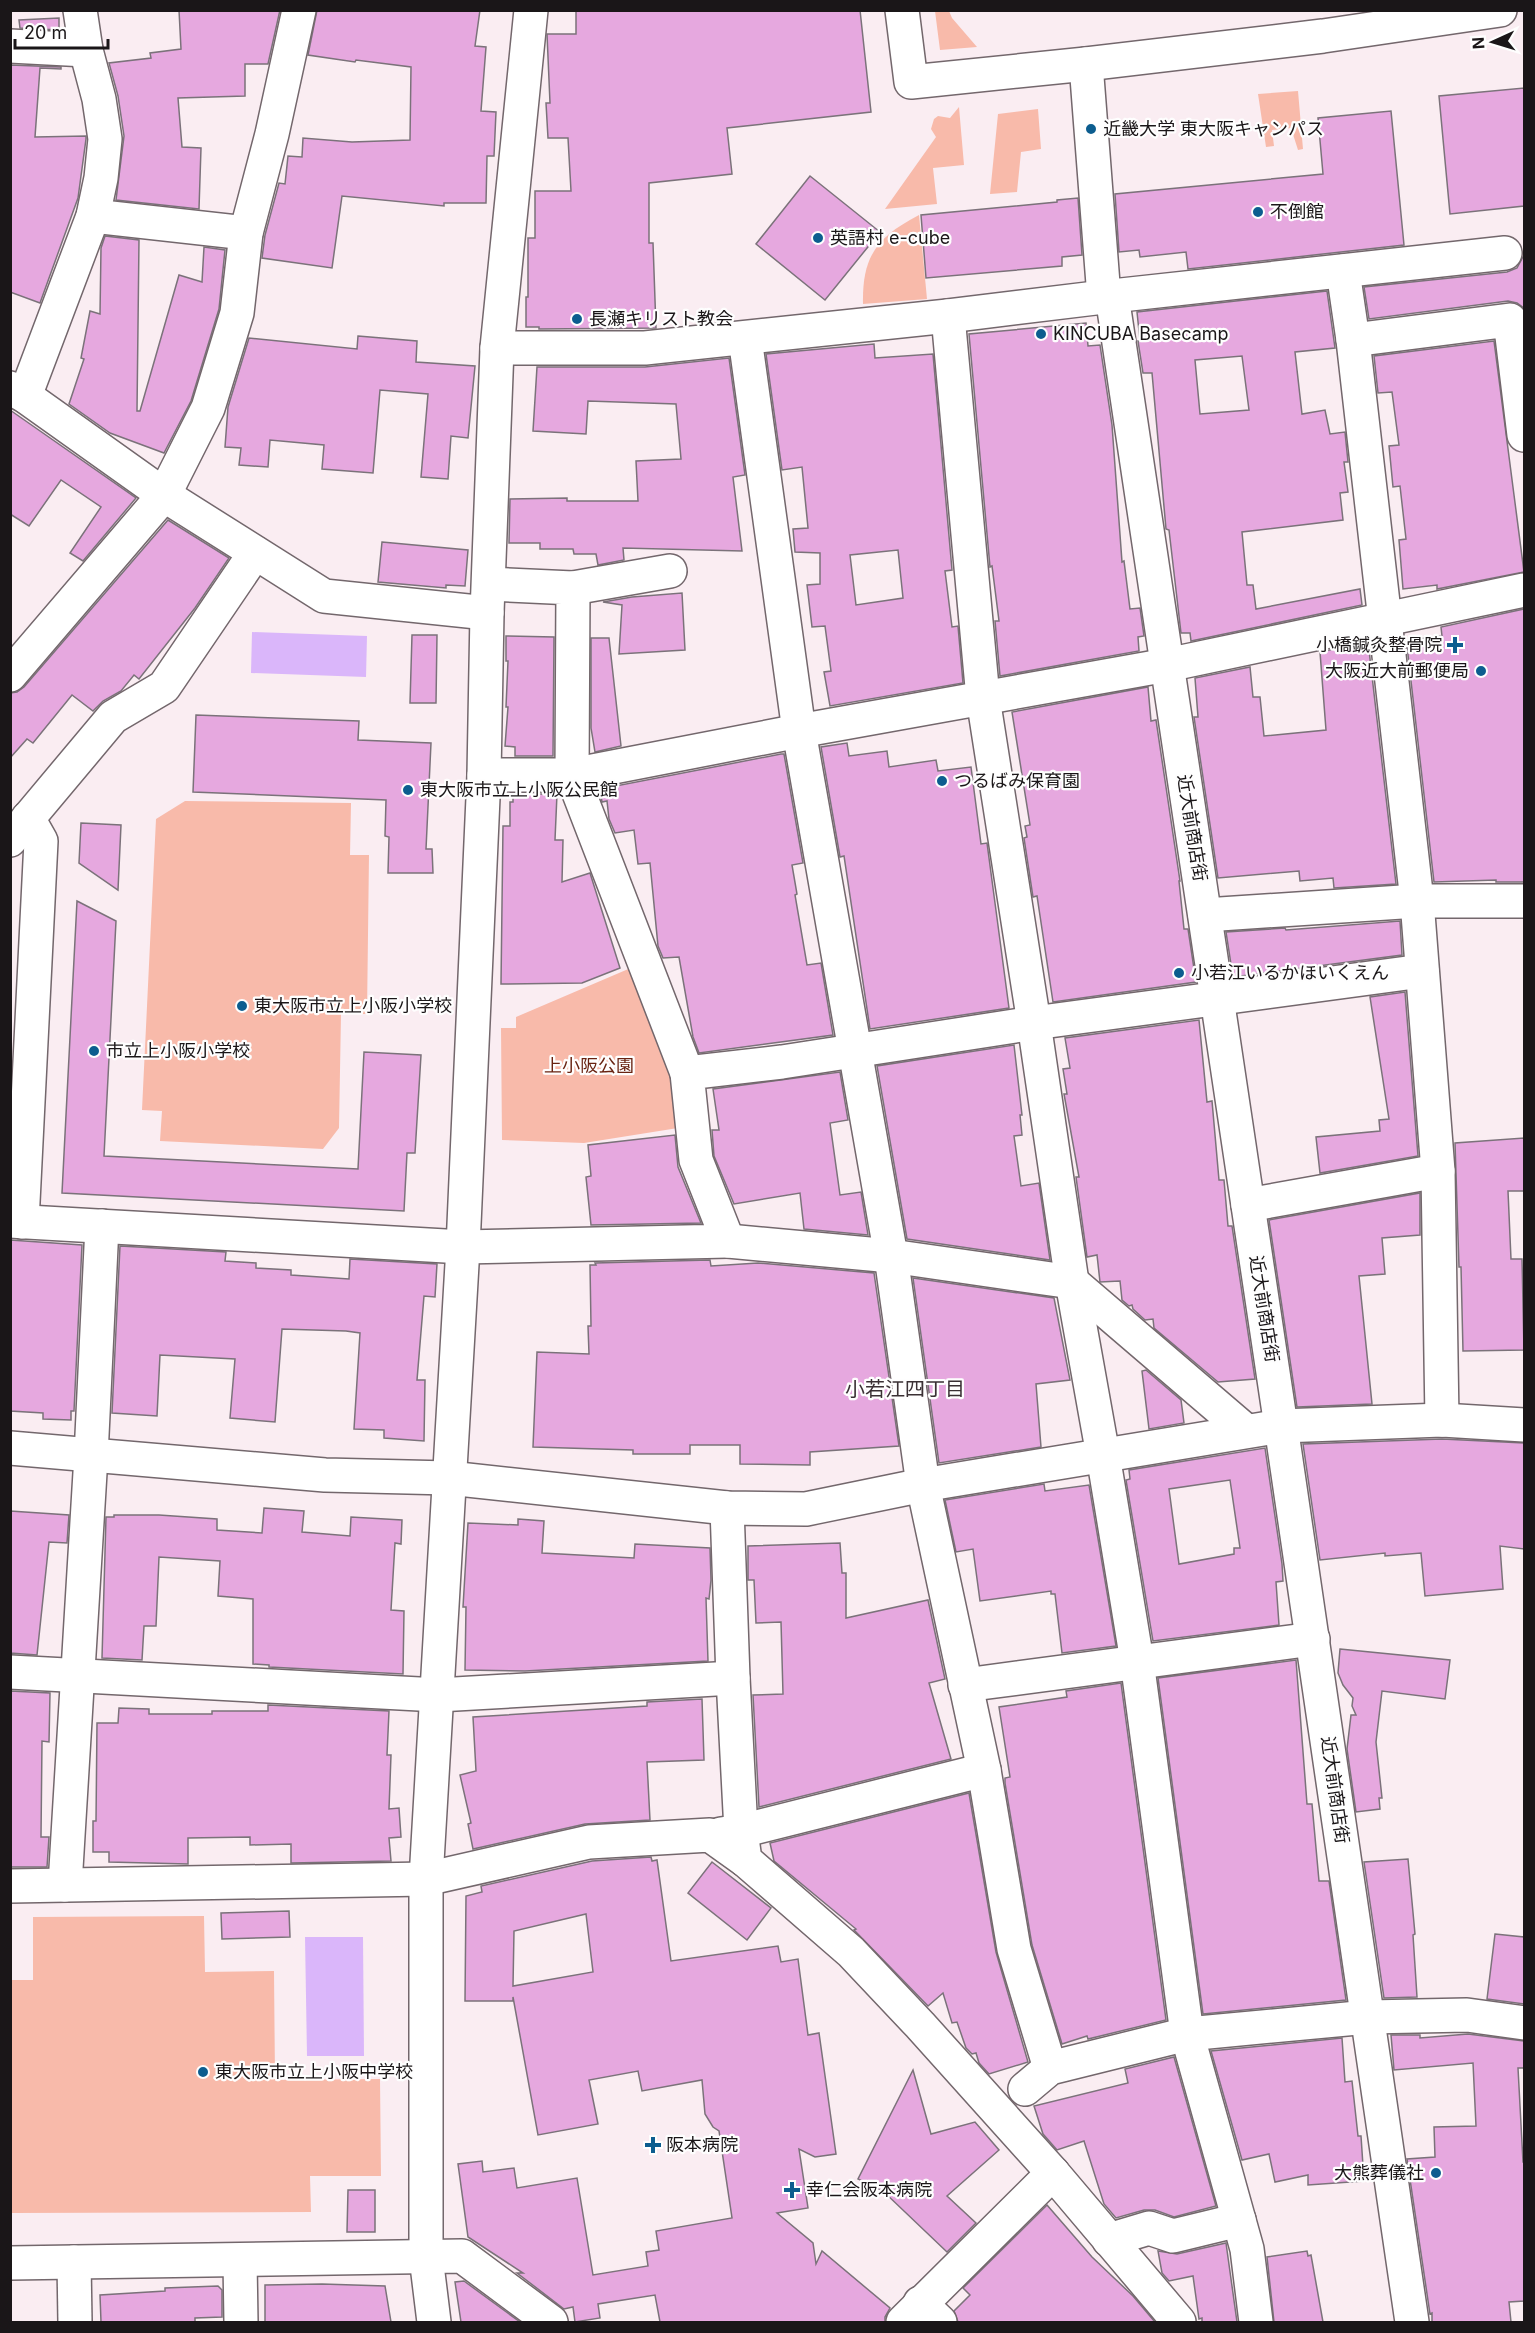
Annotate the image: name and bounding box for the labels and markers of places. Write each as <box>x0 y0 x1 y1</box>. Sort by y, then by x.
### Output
place label: 近畿大学 東大阪キャンパス <box>1103 118 1324 139</box>
marker: 近畿大学 東大阪キャンパス <box>1084 122 1098 136</box>
place label: 不倒館 <box>1270 201 1324 222</box>
marker: 不倒館 <box>1251 205 1265 219</box>
place label: 英語村 e-cube <box>830 227 950 248</box>
marker: 英語村 e-cube <box>811 231 825 245</box>
place label: 長瀬キリスト教会 <box>589 308 733 329</box>
marker: 長瀬キリスト教会 <box>570 312 584 326</box>
place label: KINCUBA Basecamp <box>1053 323 1229 344</box>
marker: KINCUBA Basecamp <box>1034 327 1048 341</box>
place label: 小橋鍼灸整骨院 <box>1316 634 1442 655</box>
marker: 小橋鍼灸整骨院 <box>1446 636 1464 654</box>
place label: 大阪近大前郵便局 <box>1325 660 1469 681</box>
marker: 大阪近大前郵便局 <box>1474 664 1488 678</box>
place label: つるばみ保育園 <box>954 770 1080 791</box>
marker: つるばみ保育園 <box>935 774 949 788</box>
place label: 東大阪市立上小阪公民館 <box>420 779 618 800</box>
marker: 東大阪市立上小阪公民館 <box>401 783 415 797</box>
place label: 小若江いるかほいくえん <box>1191 962 1389 983</box>
marker: 小若江いるかほいくえん <box>1172 966 1186 980</box>
place label: 東大阪市立上小阪小学校 <box>254 995 452 1016</box>
marker: 東大阪市立上小阪小学校 <box>235 999 249 1013</box>
place label: 市立上小阪小学校 <box>106 1040 250 1061</box>
marker: 市立上小阪小学校 <box>87 1044 101 1058</box>
place label: 東大阪市立上小阪中学校 <box>215 2061 413 2082</box>
marker: 東大阪市立上小阪中学校 <box>196 2065 210 2079</box>
place label: 阪本病院 <box>666 2134 738 2155</box>
marker: 阪本病院 <box>644 2136 662 2154</box>
place label: 大熊葬儀社 <box>1334 2162 1424 2183</box>
marker: 大熊葬儀社 <box>1429 2166 1443 2180</box>
place label: 幸仁会阪本病院 <box>806 2179 932 2200</box>
marker: 幸仁会阪本病院 <box>783 2181 801 2199</box>

